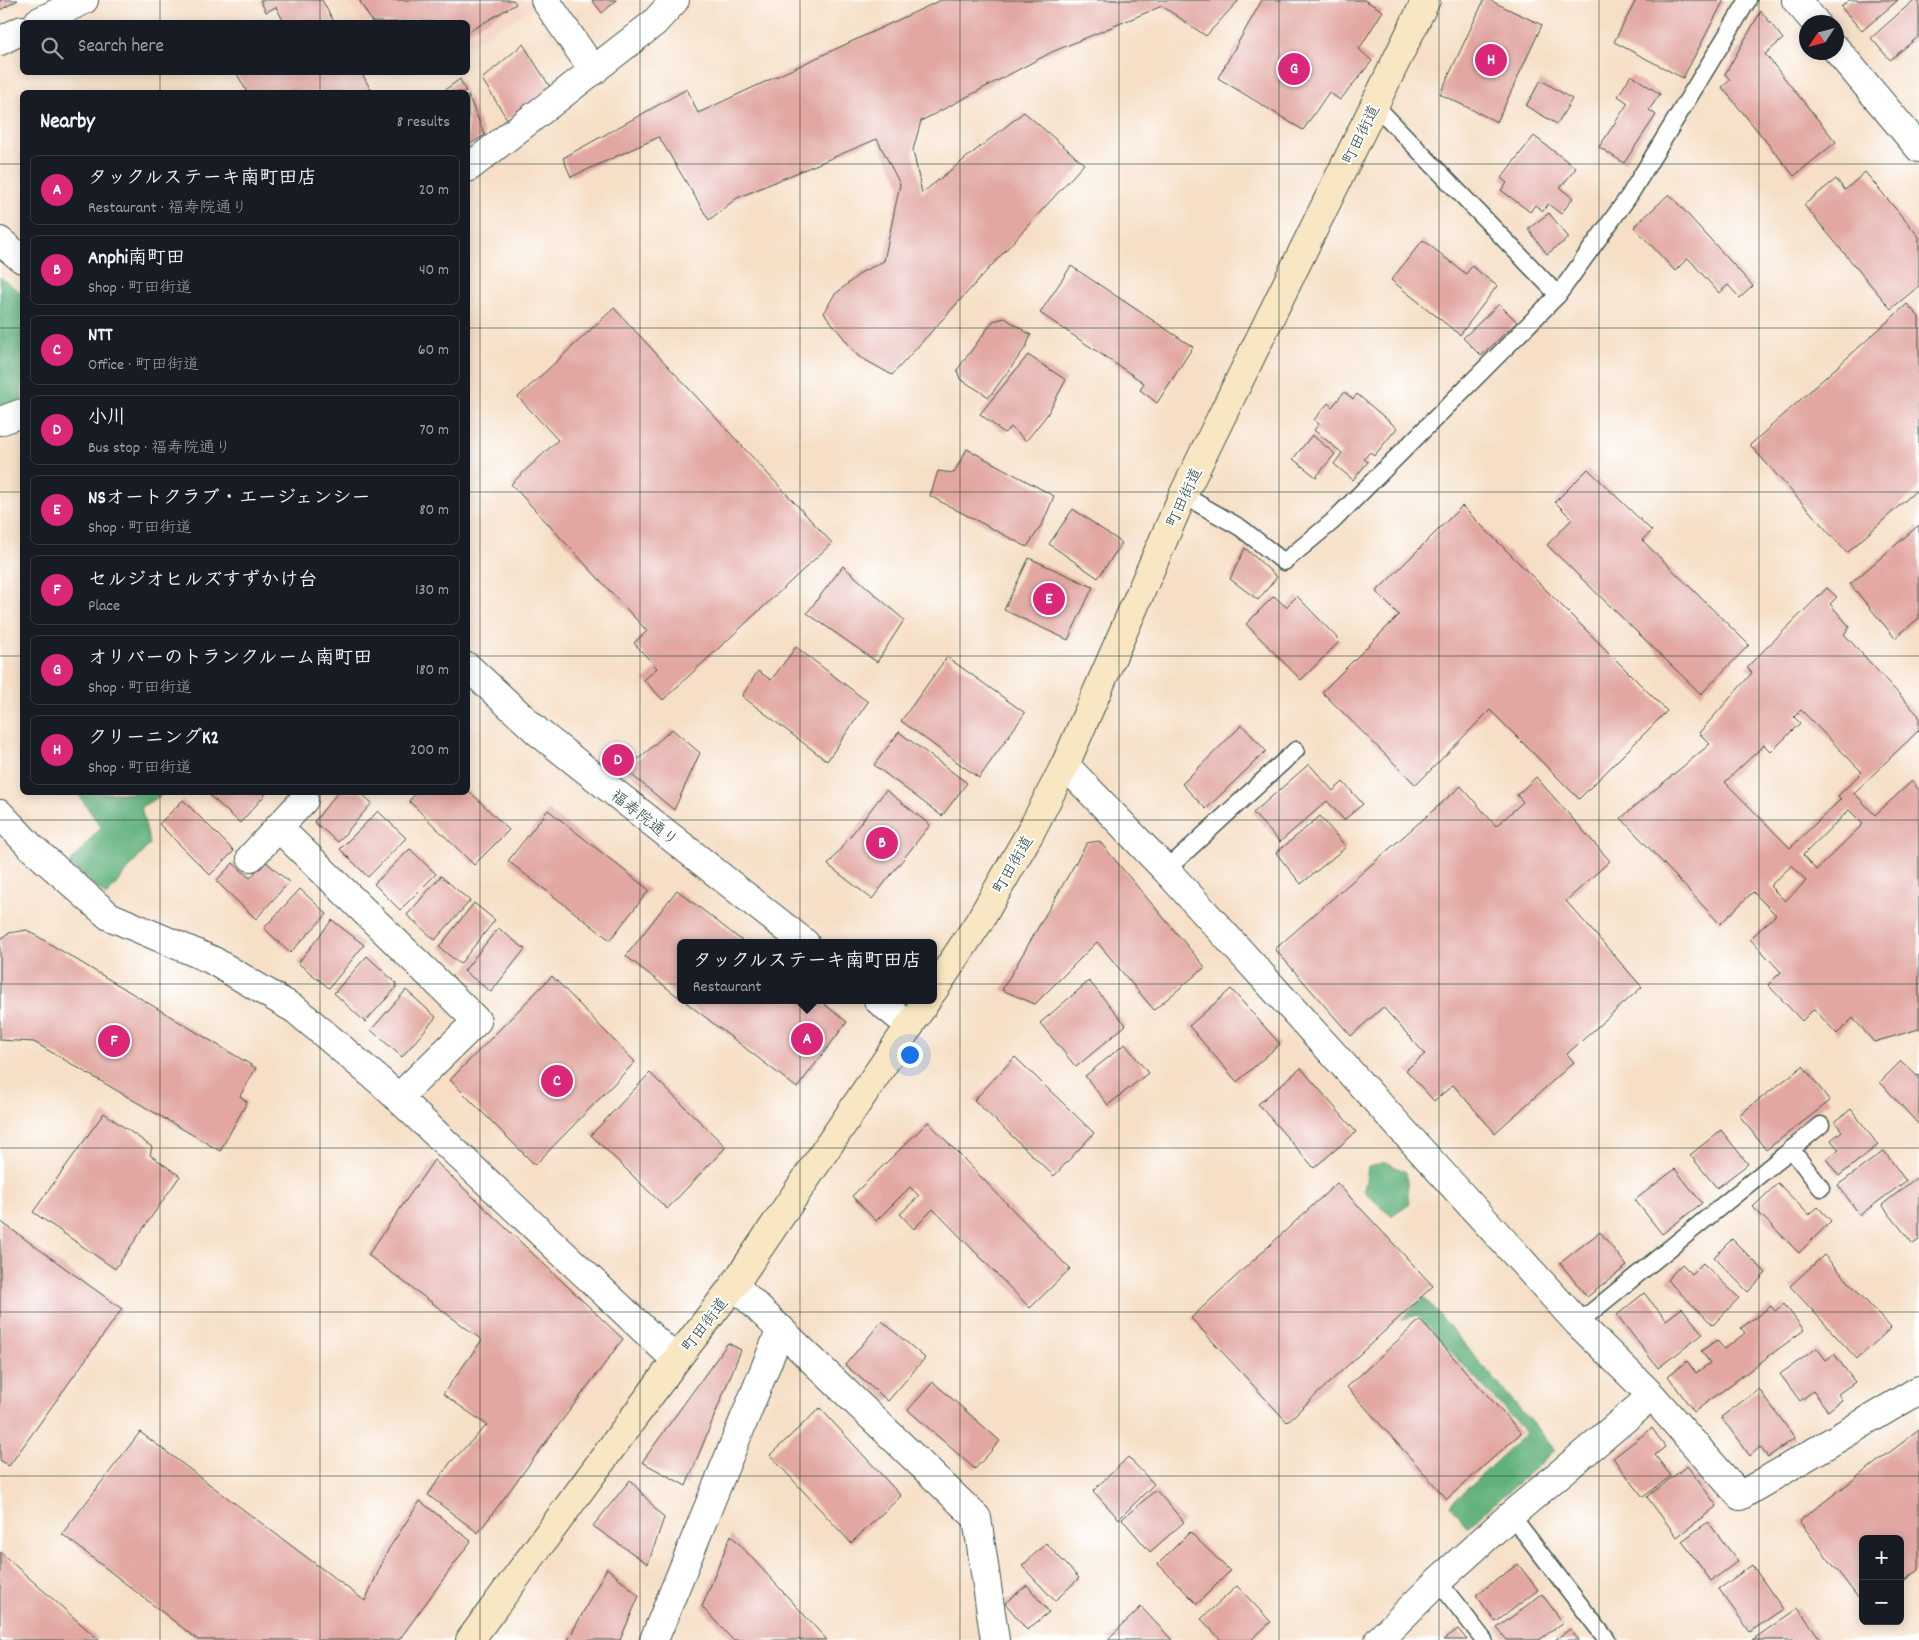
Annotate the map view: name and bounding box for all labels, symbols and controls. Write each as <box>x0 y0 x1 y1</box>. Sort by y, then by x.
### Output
north arrow <box>1799 15 1844 60</box>
search box <box>20 20 470 75</box>
icon: search <box>38 34 66 62</box>
text: Search here <box>78 34 164 61</box>
pin: H <box>1475 41 1507 79</box>
pin: G <box>1278 50 1310 88</box>
street label: 町田街道 <box>1338 101 1387 169</box>
text: Nearby <box>40 108 95 138</box>
text: 8 results <box>397 111 450 134</box>
text: タックルステーキ南町田店 <box>88 166 316 193</box>
text: A <box>53 179 61 202</box>
text: 20 m <box>419 179 449 202</box>
text: Restaurant · 福寿院通り <box>88 197 248 220</box>
text: Anphi南町田 <box>88 246 185 273</box>
text: B <box>53 259 61 282</box>
text: 40 m <box>419 259 449 282</box>
text: Shop · 町田街道 <box>88 277 192 300</box>
text: NTT <box>88 323 113 350</box>
text: C <box>53 339 61 362</box>
text: 60 m <box>418 339 449 362</box>
text: Office · 町田街道 <box>88 354 199 377</box>
text: 小川 <box>88 406 126 433</box>
text: D <box>53 419 61 442</box>
text: 70 m <box>419 419 449 442</box>
text: Bus stop · 福寿院通り <box>88 437 231 460</box>
street label: 町田街道 <box>1161 464 1209 532</box>
text: NSオートクラブ・エージェンシー <box>88 486 370 513</box>
text: E <box>53 499 61 522</box>
text: 80 m <box>419 499 449 522</box>
text: Shop · 町田街道 <box>88 517 192 540</box>
text: セルジオヒルズすずかけ台 <box>88 568 317 595</box>
text: F <box>53 579 61 602</box>
text: 130 m <box>415 579 449 602</box>
pin: E <box>1033 580 1065 618</box>
text: Place <box>88 595 120 618</box>
text: オリバーのトランクルーム南町田 <box>88 646 372 673</box>
text: G <box>53 659 61 682</box>
text: 180 m <box>416 659 449 682</box>
text: Shop · 町田街道 <box>88 677 192 700</box>
text: クリーニングK2 <box>88 726 219 753</box>
text: H <box>53 739 61 762</box>
text: 200 m <box>410 739 449 762</box>
pin: D <box>602 741 634 779</box>
text: Shop · 町田街道 <box>88 757 192 780</box>
street label: 福寿院通り <box>605 785 682 853</box>
pin: B <box>866 824 898 862</box>
street label: 町田街道 <box>988 832 1040 899</box>
popup <box>677 939 937 1004</box>
text: タックルステーキ南町田店 <box>693 949 921 976</box>
text: Restaurant <box>693 976 761 999</box>
pin: A <box>791 1020 823 1058</box>
pin: F <box>98 1022 130 1060</box>
your location <box>897 1042 923 1068</box>
pin: C <box>541 1062 573 1100</box>
street label: 町田街道 <box>677 1293 735 1358</box>
map controls <box>1859 1535 1904 1625</box>
button: + <box>1859 1535 1904 1580</box>
button: − <box>1859 1580 1904 1625</box>

